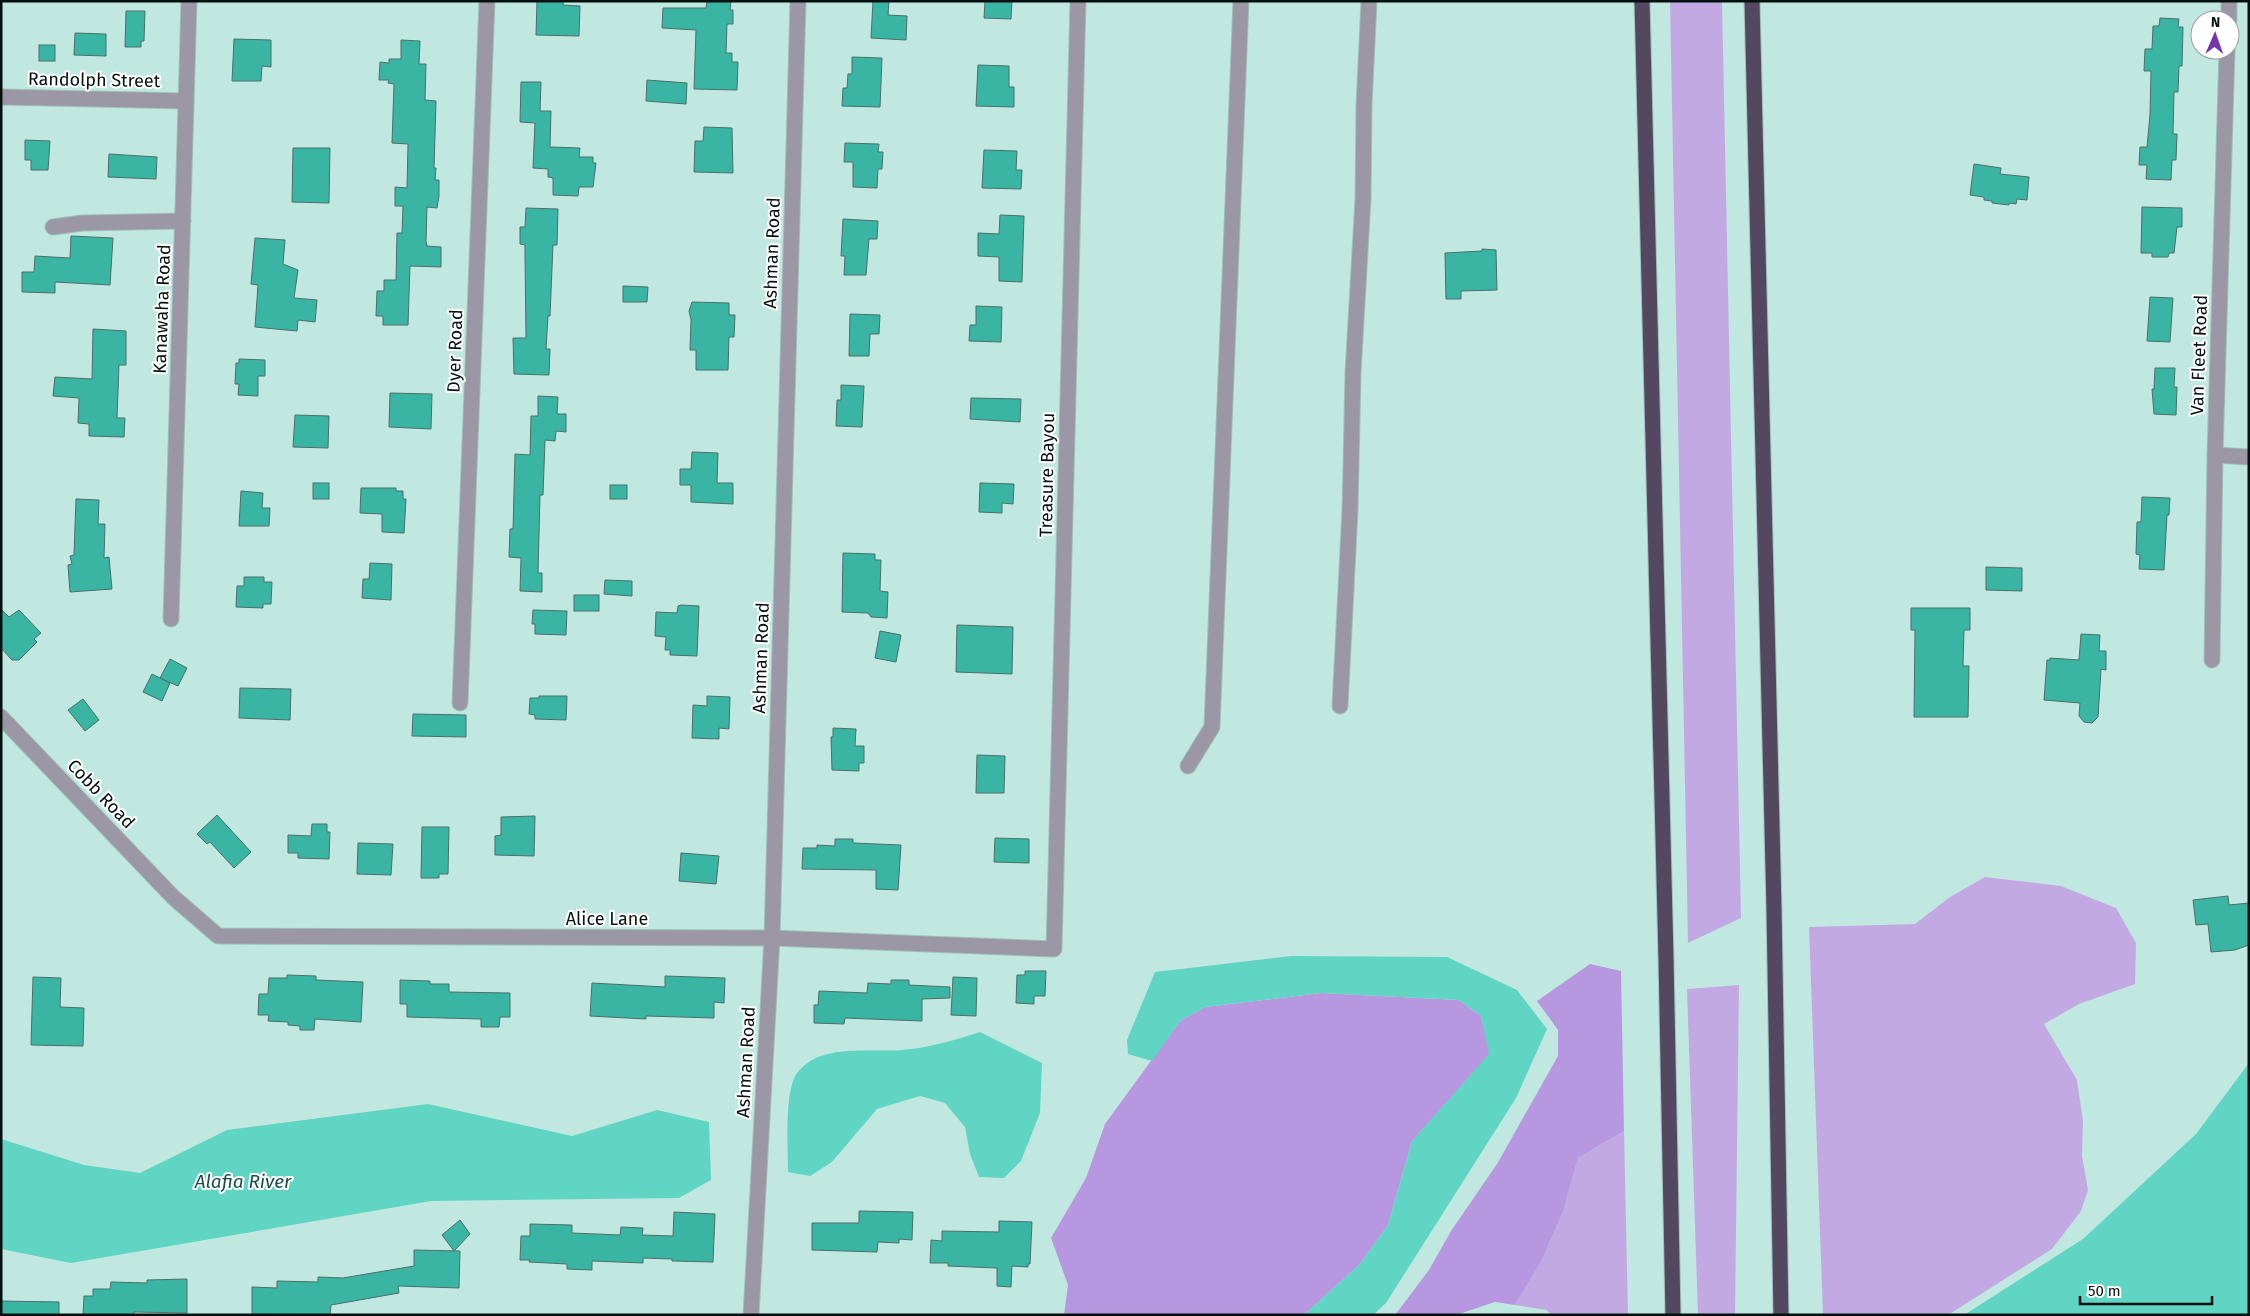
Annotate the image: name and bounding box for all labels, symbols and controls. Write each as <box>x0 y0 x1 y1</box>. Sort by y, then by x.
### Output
north arrow <box>2190 10 2240 60</box>
text: N <box>2210 14 2220 31</box>
street label: Randolph Street <box>28 68 161 92</box>
street label: Ashman Road <box>759 197 785 309</box>
street label: Kanawaha Road <box>149 244 175 374</box>
street label: Van Fleet Road <box>2186 294 2212 416</box>
street label: Dyer Road <box>443 309 467 393</box>
street label: Treasure Bayou <box>1035 413 1059 537</box>
street label: Ashman Road <box>748 602 774 714</box>
street label: Cobb Road <box>63 755 139 833</box>
street label: Alice Lane <box>566 908 648 930</box>
street label: Ashman Road <box>732 1006 760 1118</box>
water label: Alafia River <box>194 1170 292 1193</box>
scale bar <box>2080 1274 2212 1306</box>
text: 50 m <box>2088 1282 2121 1300</box>

